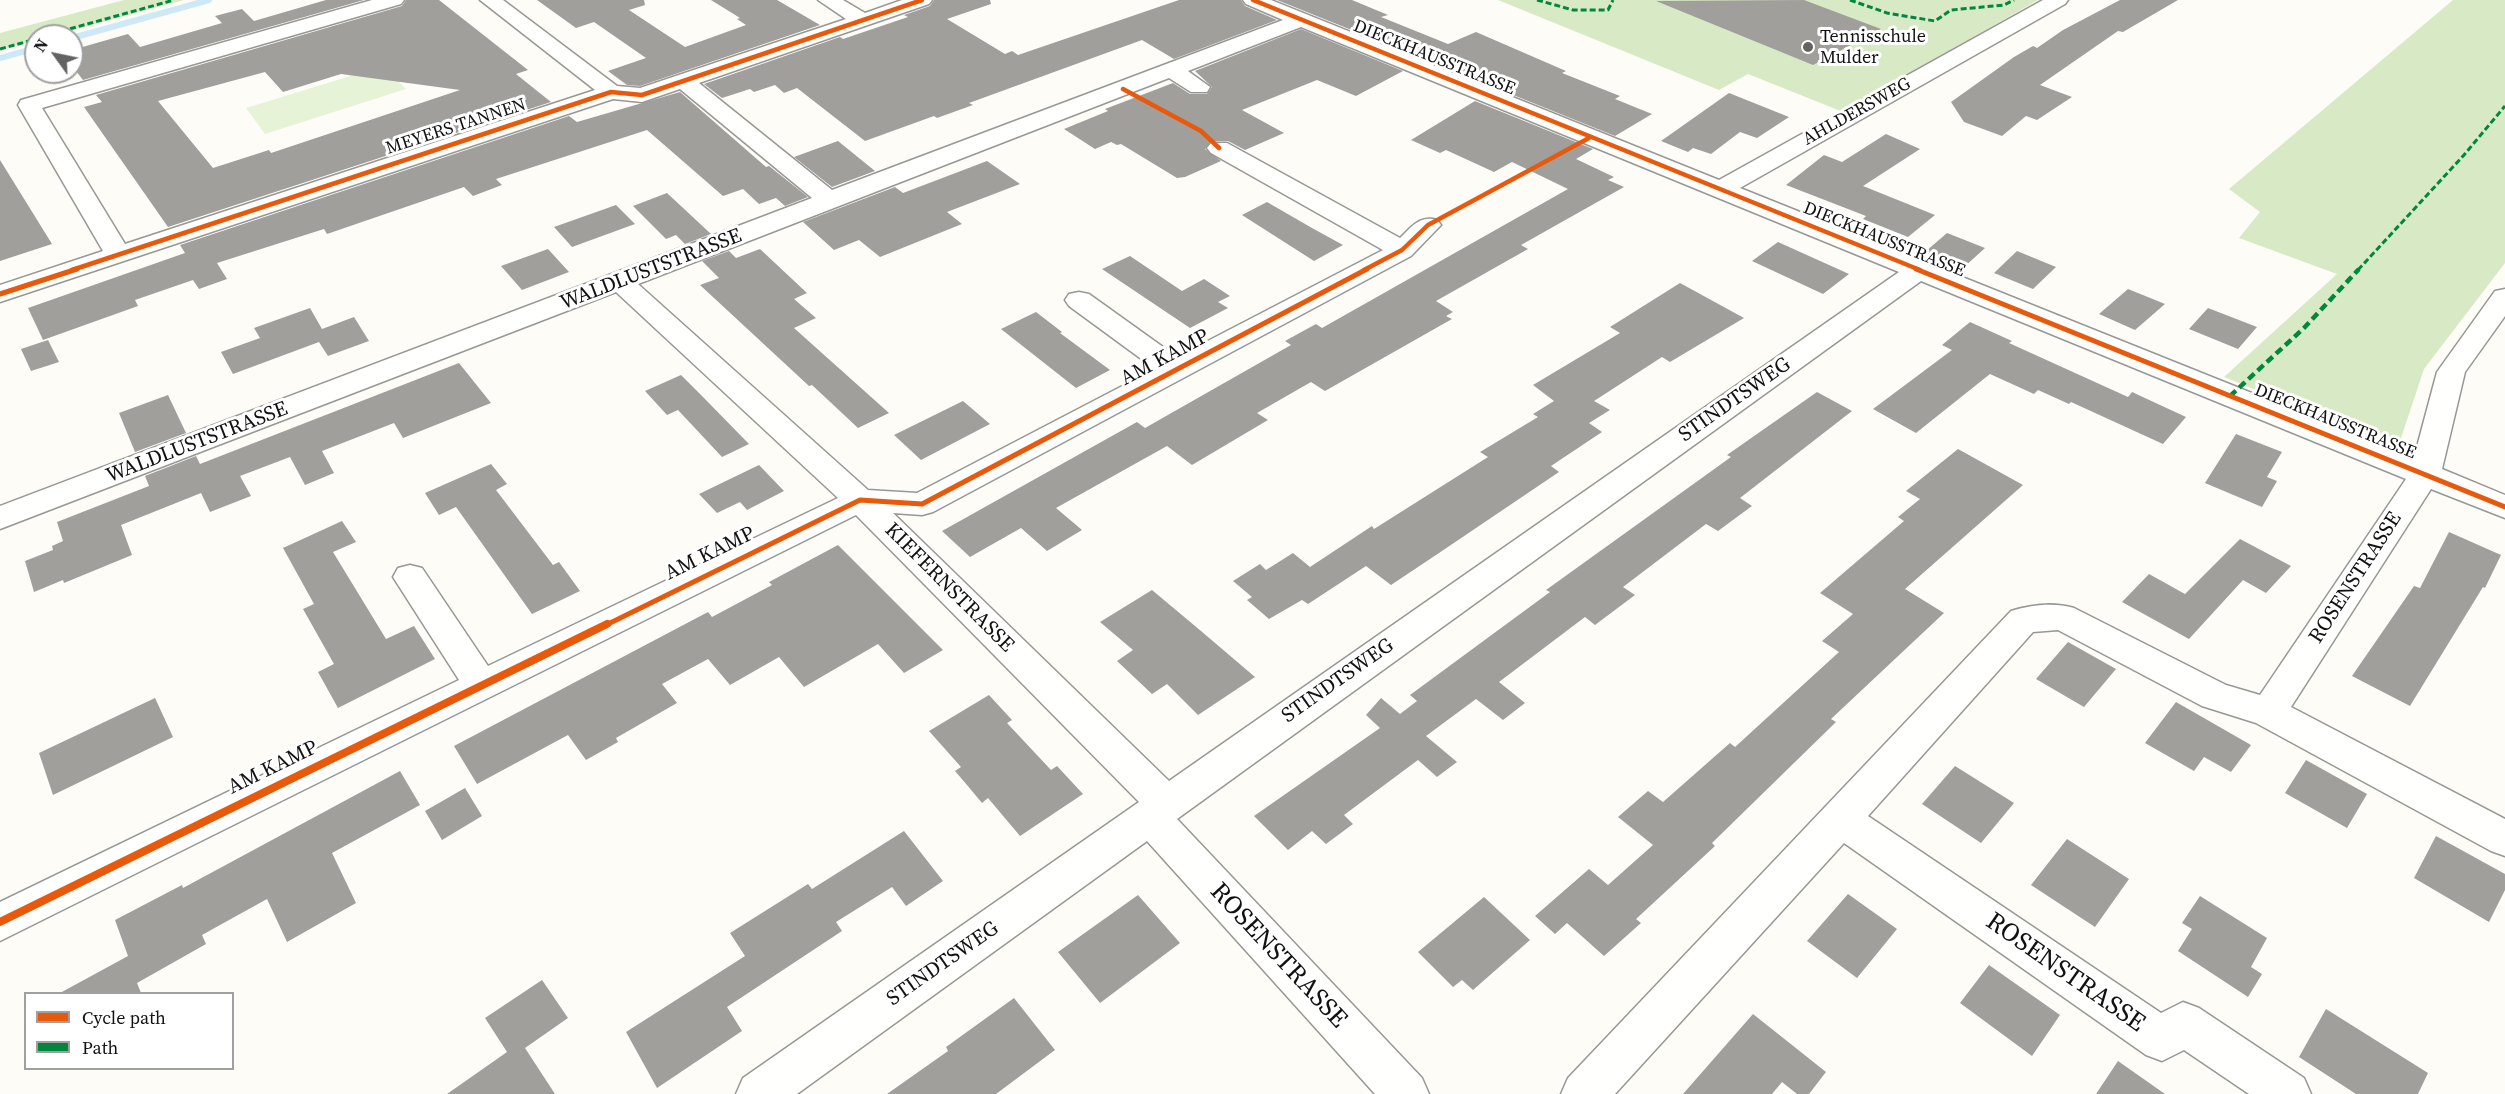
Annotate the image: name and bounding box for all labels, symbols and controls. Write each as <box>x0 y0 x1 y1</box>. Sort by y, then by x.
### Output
street label: DIECKHAUSSTRASSE <box>1350 16 1518 100</box>
north arrow <box>24 24 84 84</box>
place label: Tennisschule Mulder <box>1820 26 1926 68</box>
text: N <box>28 34 53 56</box>
marker: Tennisschule Mulder <box>1801 40 1815 54</box>
street label: AHLDERSWEG <box>1799 73 1915 151</box>
street label: MEYERS TANNEN <box>383 94 529 160</box>
street label: DIECKHAUSSTRASSE <box>1800 198 1968 282</box>
street label: WALDLUSTSTRASSE <box>557 224 745 316</box>
street label: AM KAMP <box>1116 324 1214 392</box>
street label: STINDTSWEG <box>1674 352 1796 448</box>
street label: DIECKHAUSSTRASSE <box>2251 380 2419 464</box>
street label: WALDLUSTSTRASSE <box>103 397 291 489</box>
street label: ROSENSTRASSE <box>2304 508 2408 648</box>
street label: KIEFERNSTRASSE <box>879 518 1019 658</box>
street label: AM KAMP <box>661 521 759 587</box>
street label: STINDTSWEG <box>1277 633 1399 729</box>
street label: AM KAMP <box>224 735 322 801</box>
street label: ROSENSTRASSE <box>1203 877 1353 1035</box>
street label: ROSENSTRASSE <box>1979 906 2151 1040</box>
street label: STINDTSWEG <box>882 916 1004 1012</box>
legend <box>24 992 234 1070</box>
text: Cycle path <box>82 1005 166 1030</box>
text: Path <box>82 1035 118 1060</box>

